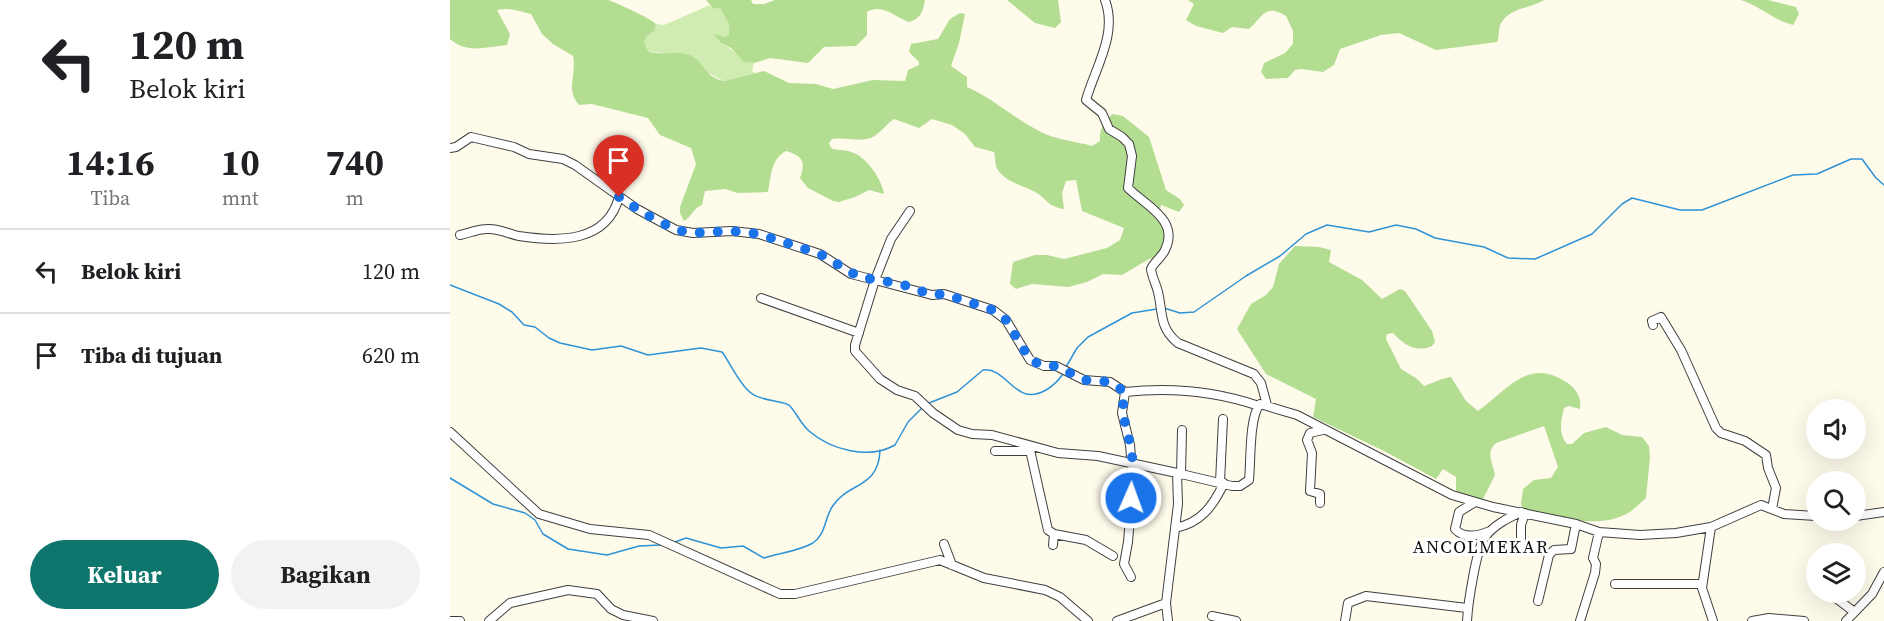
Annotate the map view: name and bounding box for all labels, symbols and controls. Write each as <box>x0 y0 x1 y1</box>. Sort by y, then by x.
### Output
text: 120 m <box>129 15 244 73</box>
icon: left <box>30 24 108 102</box>
text: Belok kiri <box>129 70 245 107</box>
pin <box>593 135 644 197</box>
text: 14:16 <box>66 138 155 187</box>
text: 10 <box>221 138 260 187</box>
text: 740 <box>326 138 384 187</box>
icon: arrive <box>602 144 635 177</box>
text: Tiba <box>90 184 130 212</box>
text: mnt <box>222 184 258 212</box>
text: m <box>346 184 364 212</box>
icon: left <box>30 255 63 288</box>
text: Belok kiri <box>81 256 181 286</box>
text: 120 m <box>362 256 420 286</box>
icon: arrive <box>30 339 63 372</box>
text: Tiba di tujuan <box>81 340 222 370</box>
text: 620 m <box>362 340 420 370</box>
map controls <box>1806 399 1866 603</box>
button: sound <box>1806 399 1866 459</box>
position arrow <box>1099 466 1163 530</box>
button: search <box>1806 471 1866 531</box>
district label: ANCOLMEKAR <box>1413 534 1549 559</box>
button: Keluar <box>30 540 219 609</box>
button: Bagikan <box>231 540 420 609</box>
button: layers <box>1806 543 1866 603</box>

